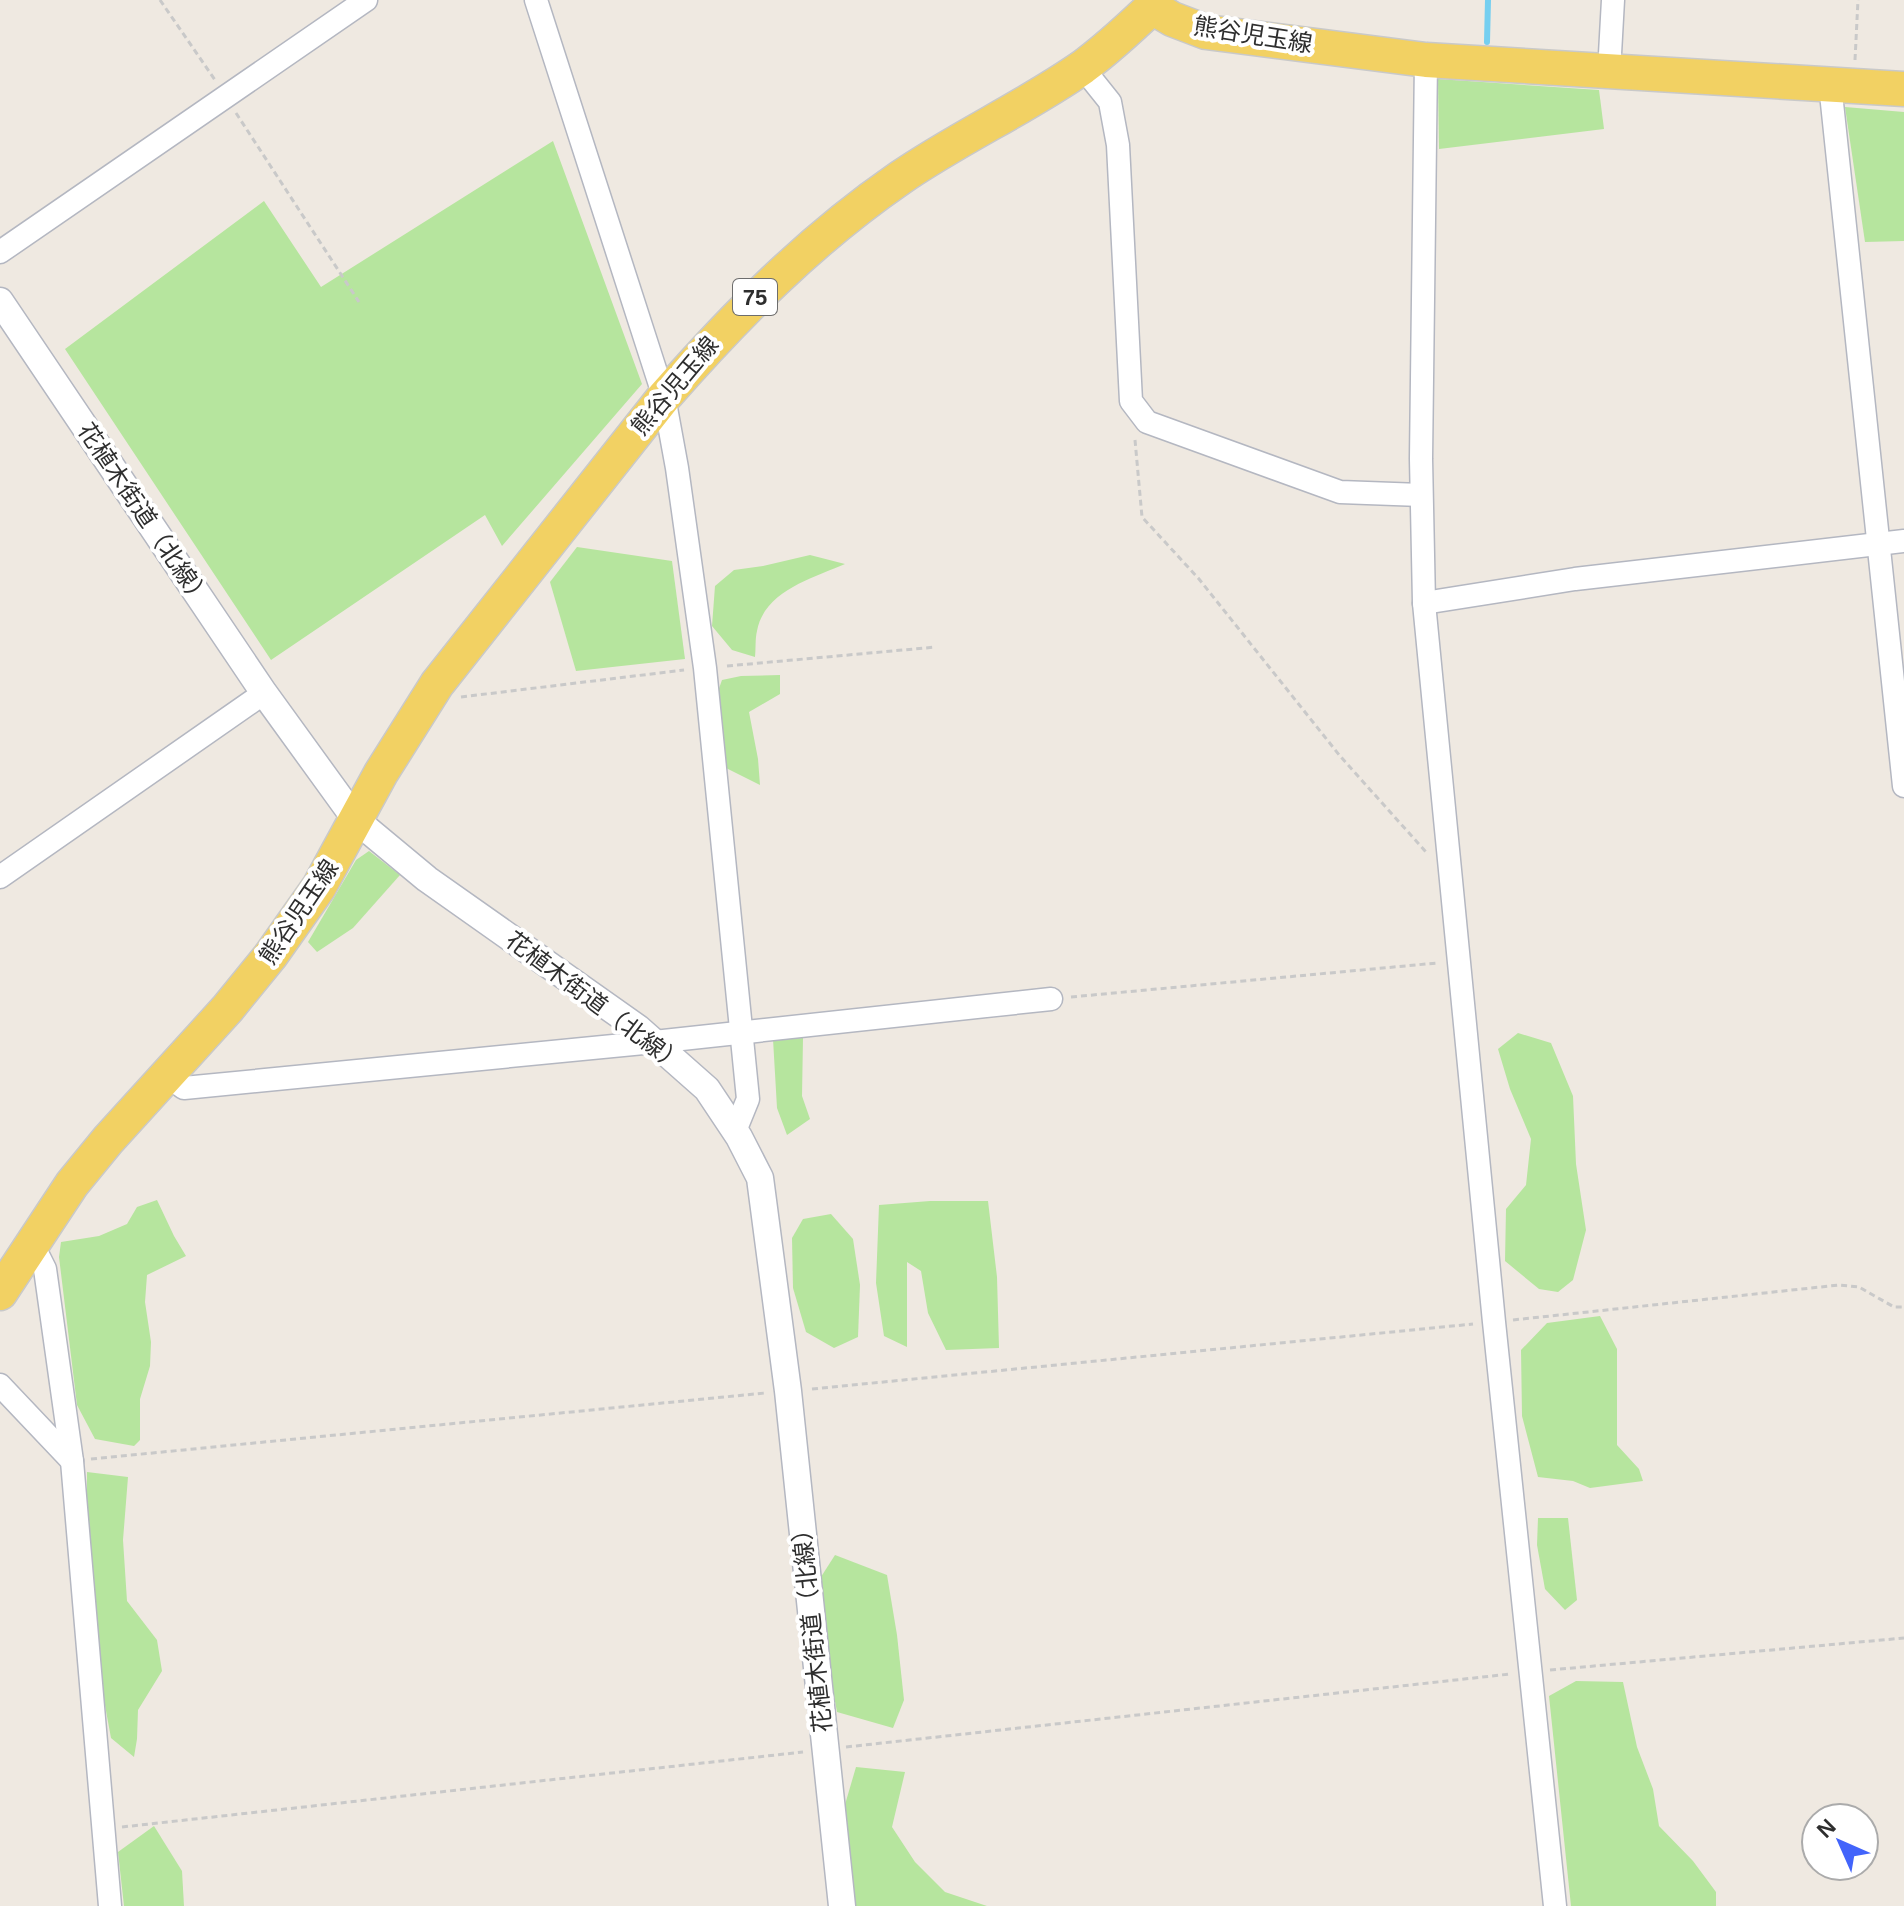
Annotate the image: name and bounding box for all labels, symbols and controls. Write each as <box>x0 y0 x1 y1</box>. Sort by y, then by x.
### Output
street label: 熊谷児玉線 <box>1192 12 1314 57</box>
road number: 75 <box>733 279 777 315</box>
street label: 熊谷児玉線 <box>626 331 724 440</box>
street label: 花植木街道（北線） <box>73 418 216 612</box>
street label: 熊谷児玉線 <box>254 854 343 969</box>
street label: 花植木街道（北線） <box>501 926 690 1077</box>
street label: 花植木街道（北線） <box>787 1516 836 1734</box>
north arrow <box>1800 1802 1880 1882</box>
text: N <box>1812 1814 1841 1843</box>

